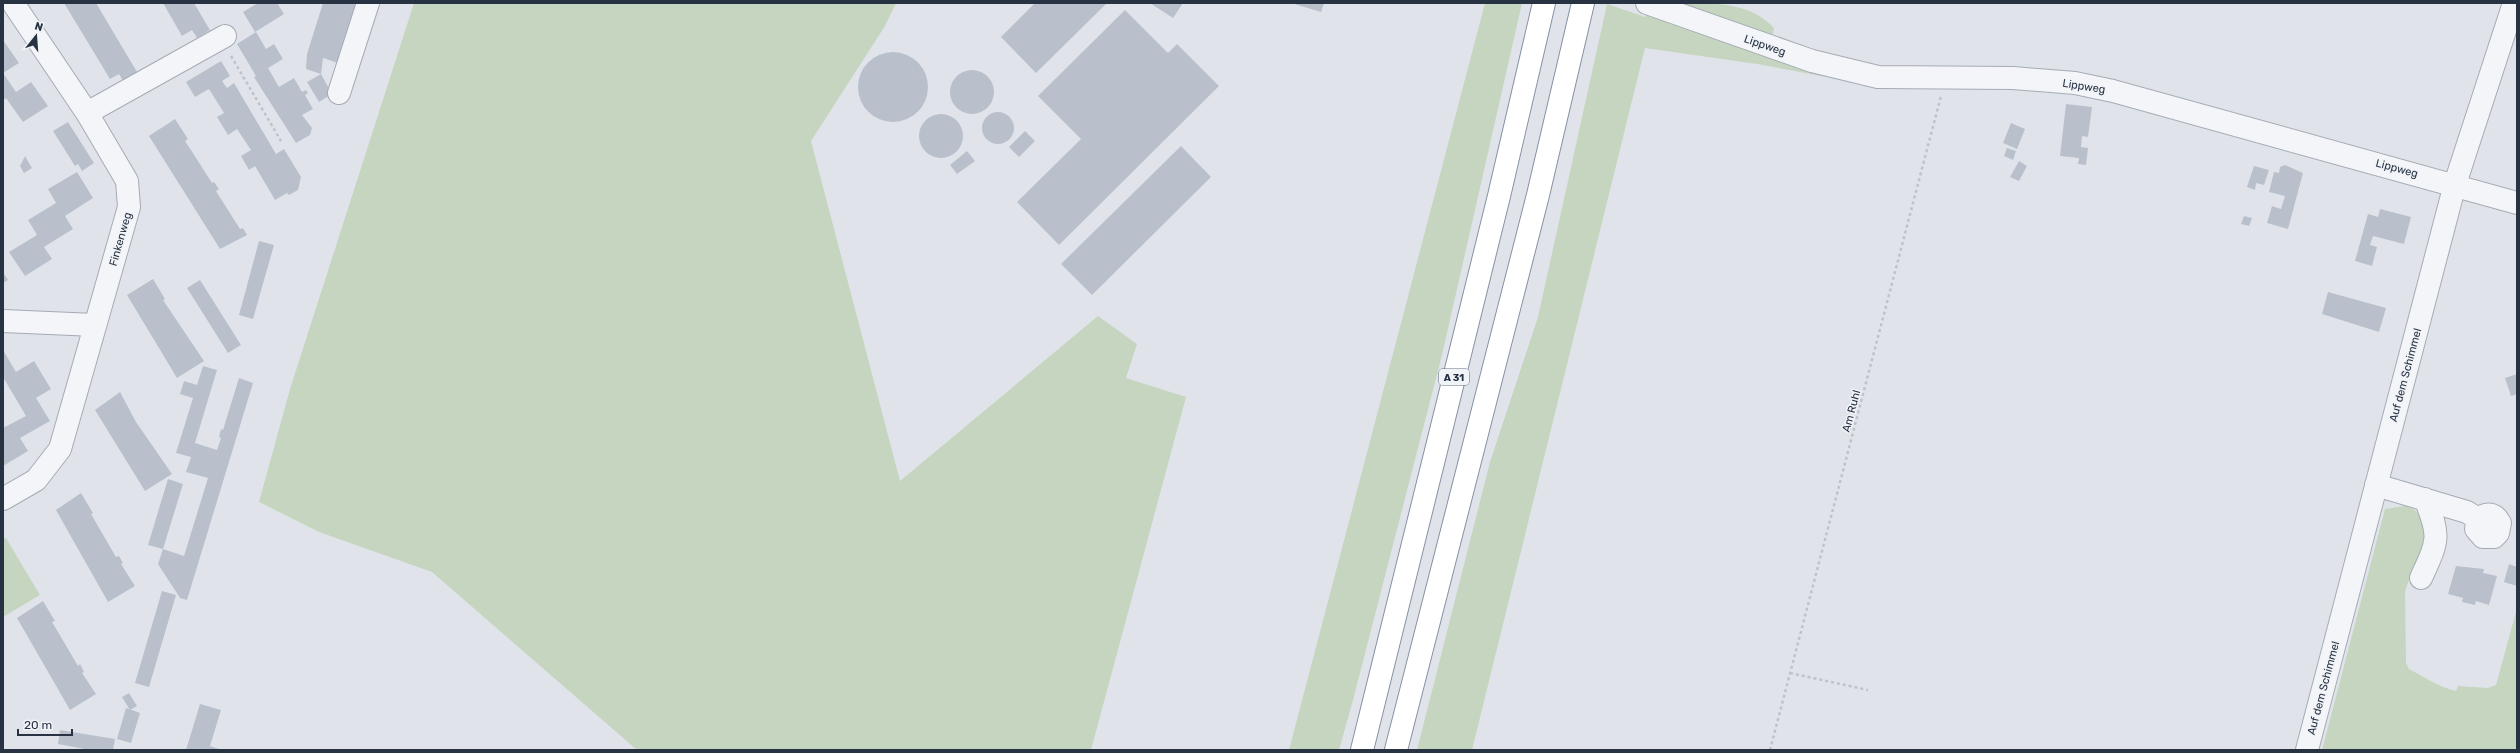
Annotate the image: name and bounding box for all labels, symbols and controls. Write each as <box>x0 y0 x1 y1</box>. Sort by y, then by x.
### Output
north arrow <box>16 16 56 56</box>
text: N <box>33 20 45 34</box>
street label: Lippweg <box>1742 32 1787 59</box>
street label: Lippweg <box>2062 77 2106 96</box>
street label: Lippweg <box>2374 157 2419 180</box>
street label: Finkenweg <box>107 211 134 268</box>
street label: Auf dem Schimmel <box>2387 327 2424 423</box>
road number: A 31 <box>1439 369 1469 385</box>
street label: Am Ruhl <box>1840 389 1863 434</box>
street label: Auf dem Schimmel <box>2305 640 2342 736</box>
scale bar <box>18 711 72 737</box>
text: 20 m <box>24 718 52 732</box>

